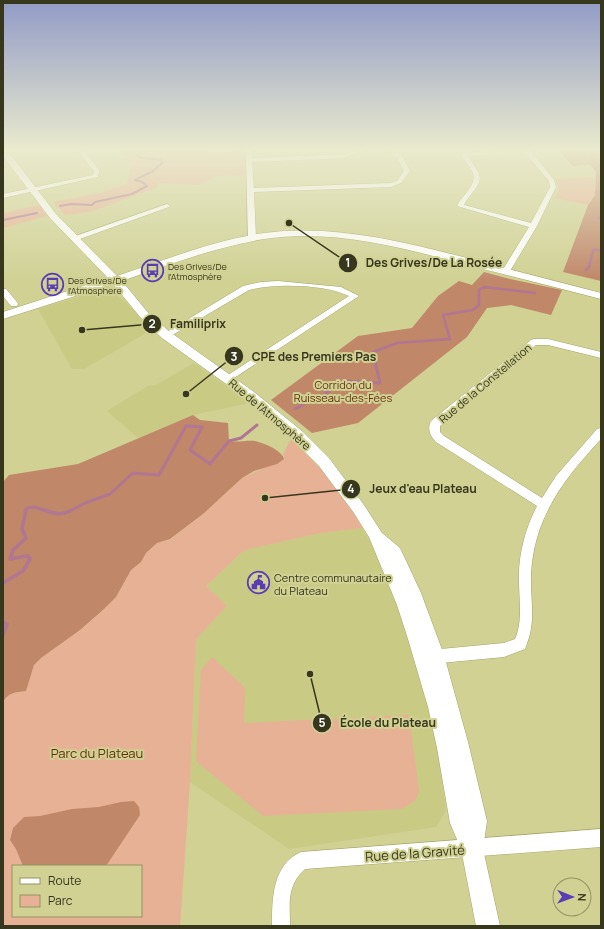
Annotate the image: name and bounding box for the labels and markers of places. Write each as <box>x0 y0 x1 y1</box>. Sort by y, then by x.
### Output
callout: Des Grives/De La Rosée <box>338 251 511 275</box>
bus stop icon: Des Grives/De l'Atmosphère <box>140 258 166 284</box>
place label: Des Grives/De l'Atmosphère <box>168 260 227 283</box>
bus stop icon: Des Grives/De l'Atmosphere <box>39 272 65 298</box>
place label: Des Grives/De l'Atmosphere <box>68 274 127 297</box>
callout: Familiprix <box>142 312 234 336</box>
callout: CPE des Premiers Pas <box>224 344 385 368</box>
callout: Jeux d'eau Plateau <box>341 477 485 501</box>
public building icon: Centre communautaire du Plateau <box>245 570 271 596</box>
place label: Centre communautaire du Plateau <box>274 570 392 598</box>
callout: École du Plateau <box>312 711 444 735</box>

